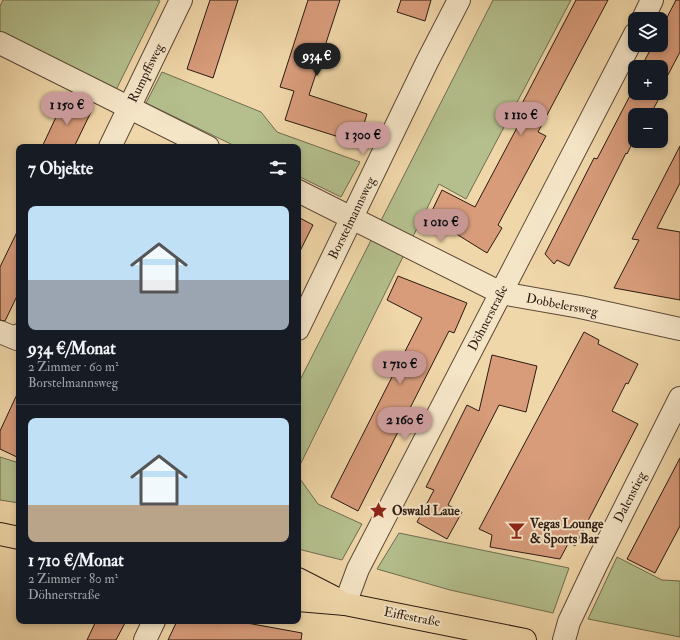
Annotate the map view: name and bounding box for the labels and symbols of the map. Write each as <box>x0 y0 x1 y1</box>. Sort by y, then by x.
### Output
street label: Rumpffsweg <box>125 40 168 106</box>
pin: 934 € <box>289 43 345 77</box>
pin: 1 150 € <box>30 92 104 126</box>
pin: 1 110 € <box>484 102 558 136</box>
pin: 1 300 € <box>326 122 400 156</box>
street label: Borstelmannsweg <box>325 173 379 262</box>
pin: 1 010 € <box>404 209 478 243</box>
street label: Döhnerstraße <box>465 282 512 354</box>
street label: Dobbelersweg <box>525 290 600 320</box>
pin: 1 710 € <box>363 351 437 385</box>
pin: 2 160 € <box>368 407 442 441</box>
street label: Dalenstieg <box>610 468 650 525</box>
place icon: Oswald Laue <box>369 501 389 521</box>
place label: Oswald Laue <box>392 503 460 519</box>
place label: Vegas Lounge & Sports Bar <box>529 516 604 548</box>
bar icon: Vegas Lounge & Sports Bar <box>507 521 527 541</box>
street label: Eiffestraße <box>383 604 442 630</box>

